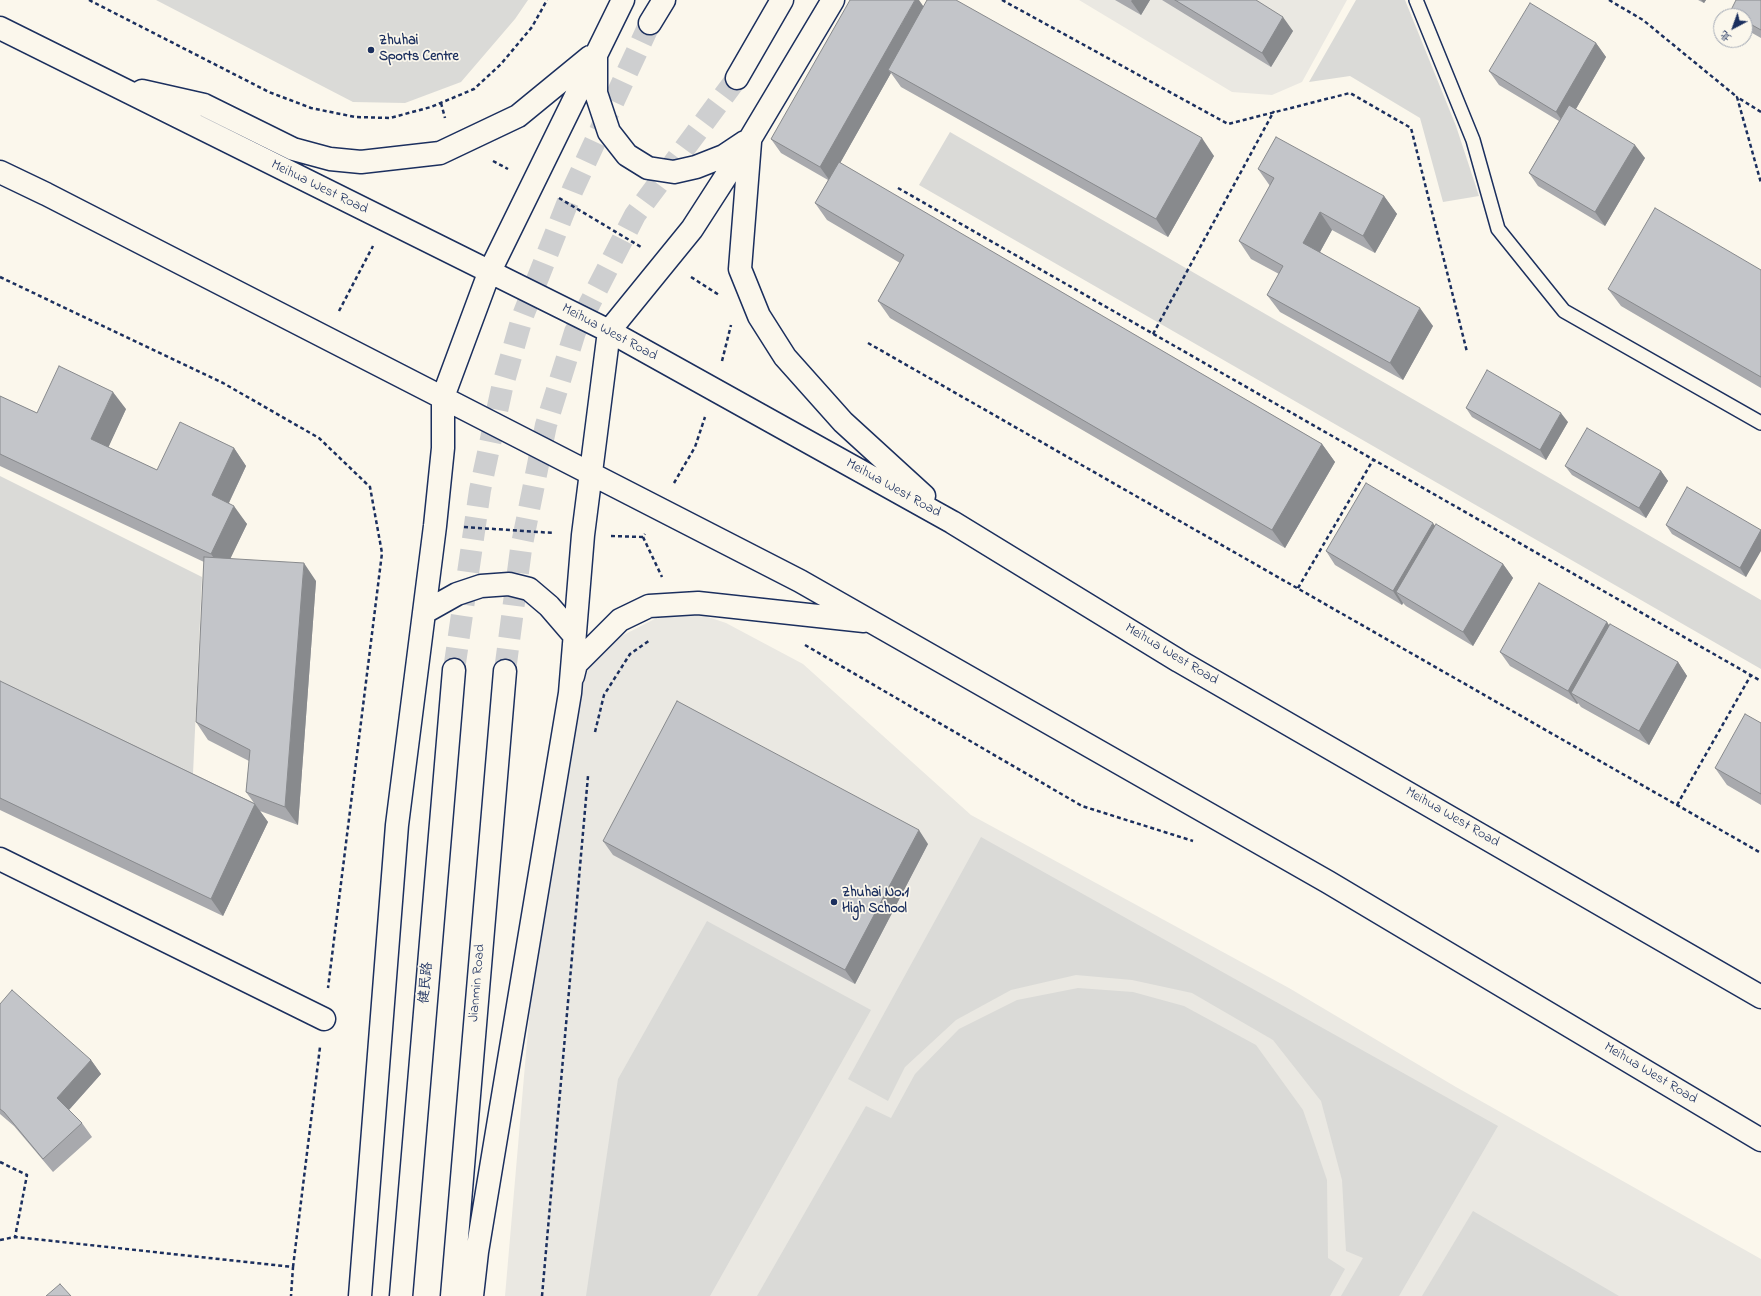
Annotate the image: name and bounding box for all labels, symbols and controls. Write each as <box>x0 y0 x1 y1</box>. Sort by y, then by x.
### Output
north arrow <box>1713 8 1753 48</box>
text: 北 <box>1716 27 1735 46</box>
place label: Zhuhai Sports Centre <box>379 34 459 66</box>
marker: Zhuhai Sports Centre <box>366 45 376 55</box>
street label: Meihua West Road <box>268 157 370 219</box>
street label: Meihua West Road <box>558 301 660 365</box>
street label: Meihua West Road <box>843 456 943 522</box>
street label: Meihua West Road <box>1121 621 1221 689</box>
street label: Meihua West Road <box>1402 784 1502 852</box>
place label: Zhuhai No.1 High School <box>842 886 909 918</box>
marker: Zhuhai No.1 High School <box>829 897 839 907</box>
street label: Jianmin Road <box>466 943 490 1023</box>
street label: 健民路 <box>417 961 437 1005</box>
street label: Meihua West Road <box>1600 1040 1700 1108</box>

